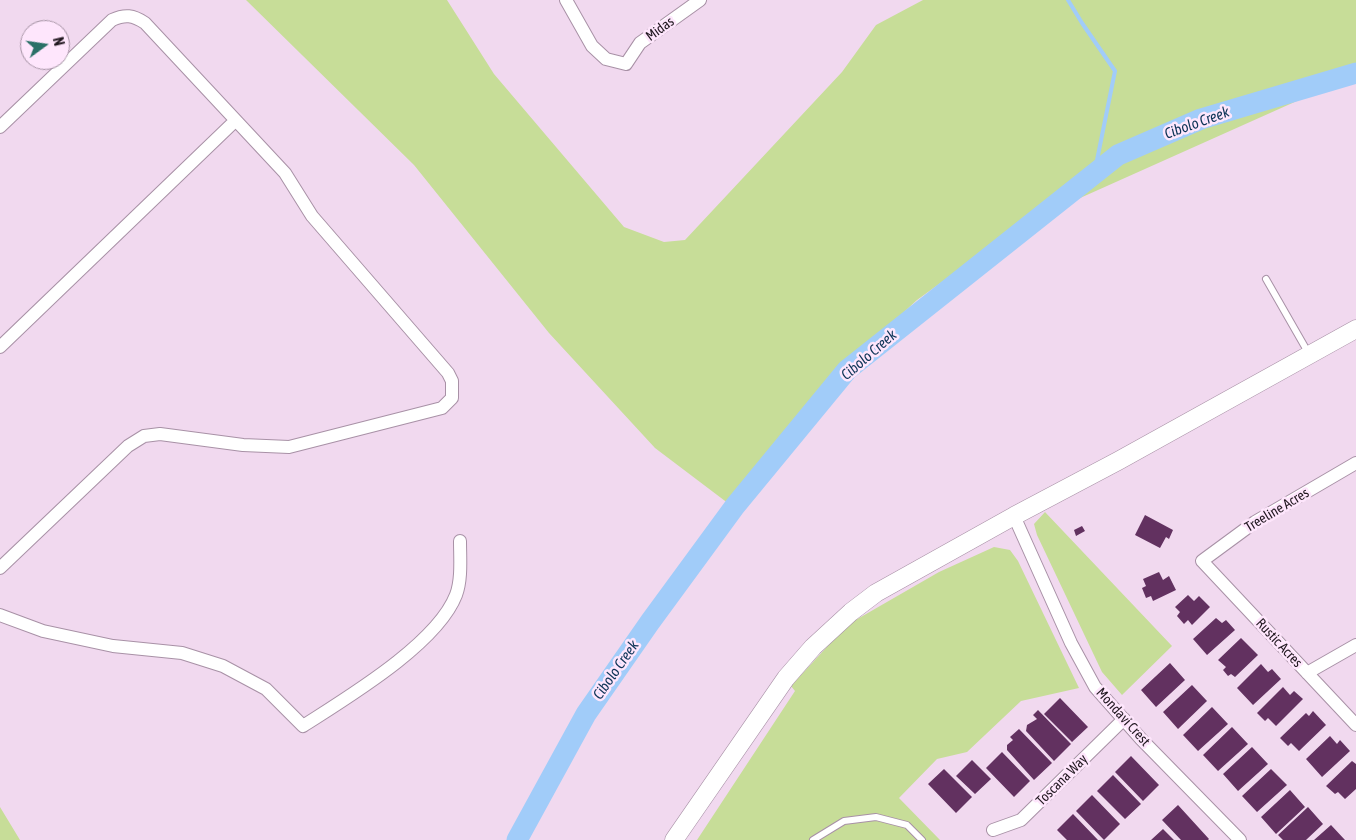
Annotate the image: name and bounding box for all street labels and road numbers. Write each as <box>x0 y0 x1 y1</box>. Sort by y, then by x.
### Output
street label: Midas <box>643 13 677 45</box>
street label: Treeline Acres <box>1242 484 1312 536</box>
street label: Rustic Acres <box>1252 615 1306 671</box>
street label: Mondavi Crest <box>1092 684 1154 750</box>
street label: Toscana Way <box>1033 751 1091 809</box>

